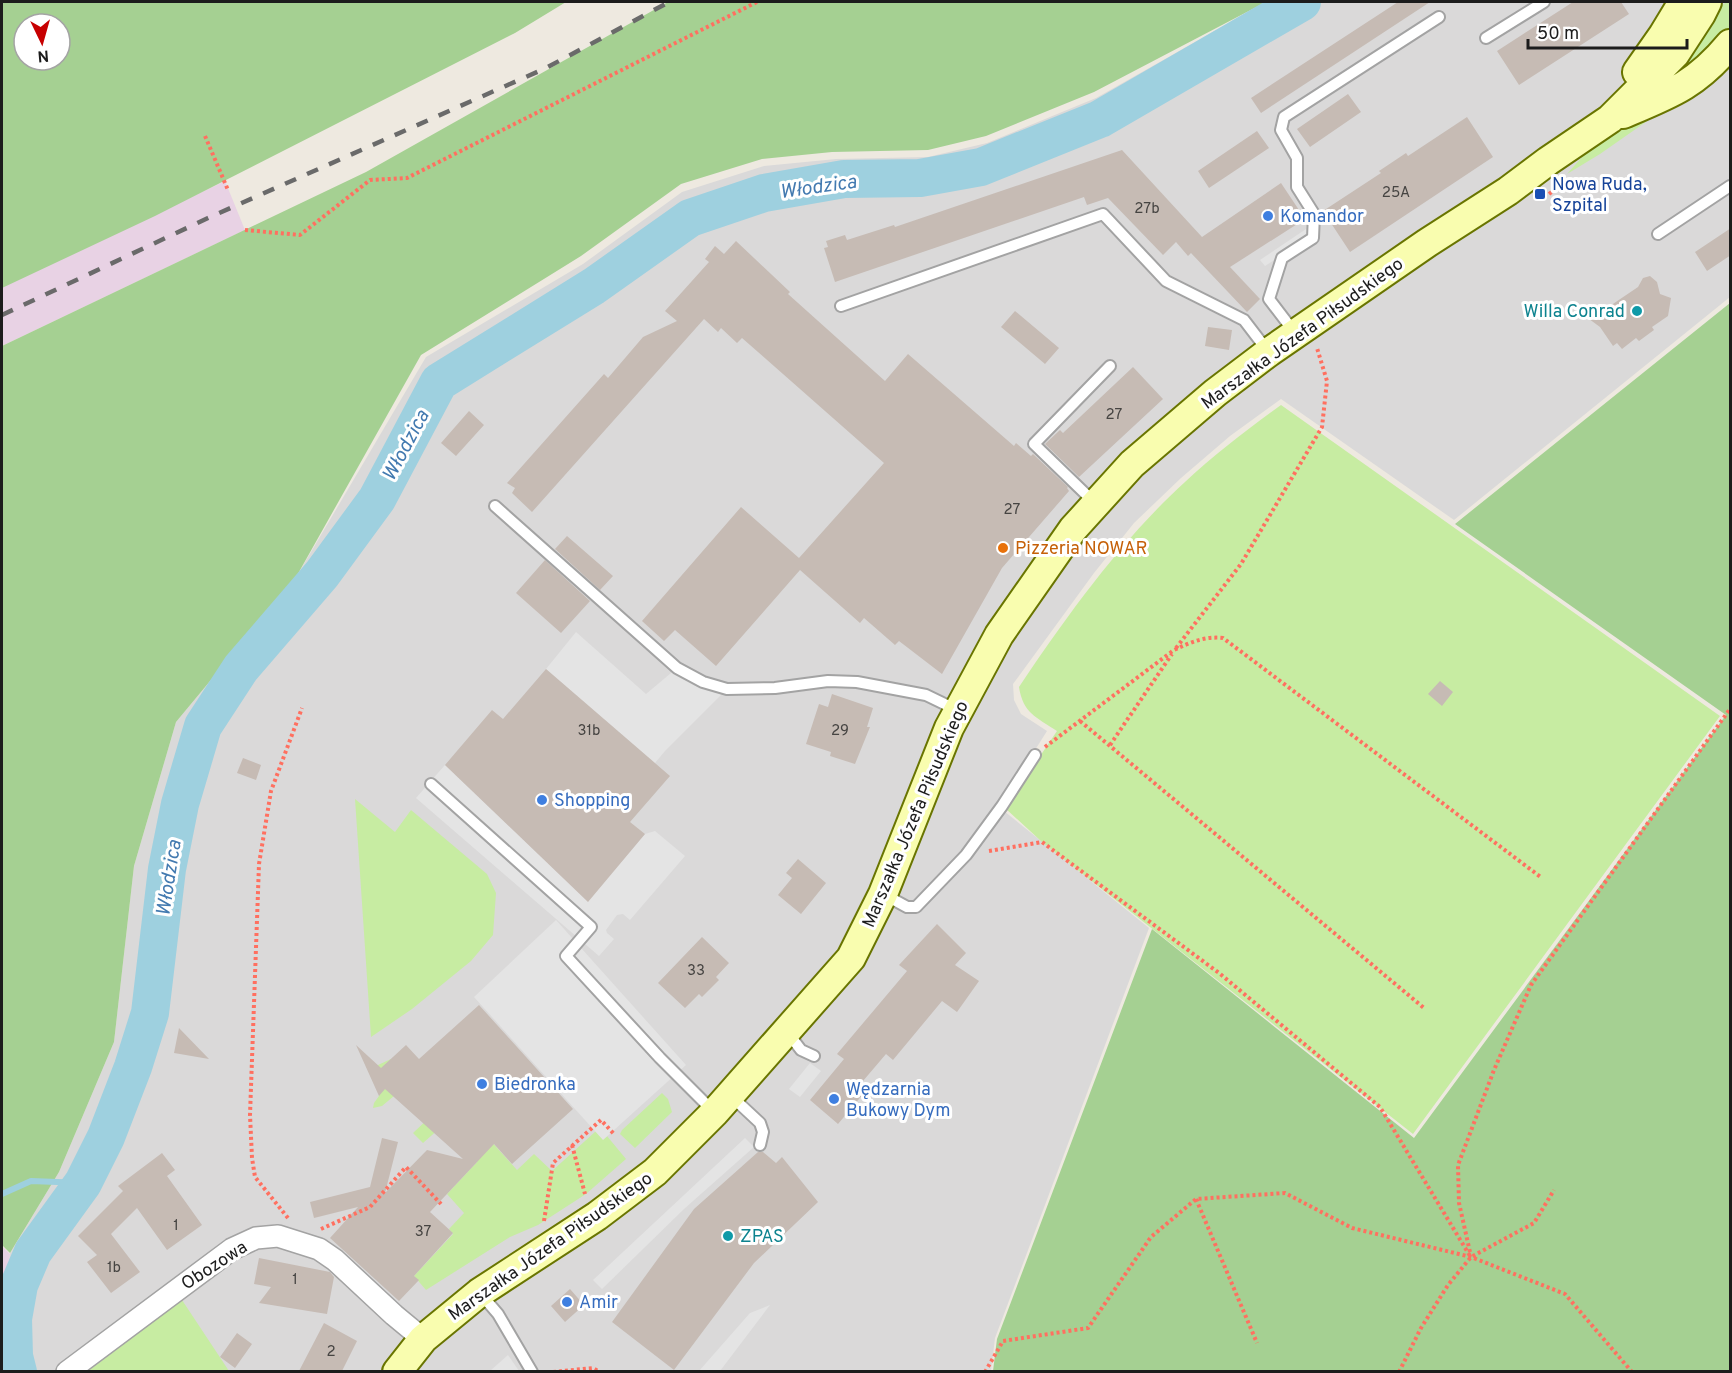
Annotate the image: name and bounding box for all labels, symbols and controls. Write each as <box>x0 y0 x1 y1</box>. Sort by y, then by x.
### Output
north arrow <box>12 12 72 72</box>
scale bar <box>1528 12 1687 50</box>
text: 50 m <box>1537 23 1579 46</box>
text: N <box>37 44 50 65</box>
water label: Włodzica <box>778 170 859 206</box>
place label: Nowa Ruda, Szpital <box>1552 174 1647 218</box>
house number: 25A <box>1382 184 1410 203</box>
marker: Nowa Ruda, Szpital <box>1533 187 1547 201</box>
house number: 27b <box>1134 200 1160 219</box>
place label: Komandor <box>1280 206 1364 229</box>
marker: Komandor <box>1261 209 1275 223</box>
street label: Marszałka Józefa Piłsudskiego <box>1197 253 1408 415</box>
place label: Willa Conrad <box>1524 301 1625 324</box>
marker: Willa Conrad <box>1630 304 1644 318</box>
water label: Włodzica <box>377 405 437 486</box>
house number: 27 <box>1106 406 1123 425</box>
house number: 27 <box>1004 501 1021 520</box>
place label: Pizzeria NOWAR <box>1015 538 1147 561</box>
marker: Pizzeria NOWAR <box>996 541 1010 555</box>
street label: Marszałka Józefa Piłsudskiego <box>858 698 975 932</box>
house number: 31b <box>577 722 601 741</box>
house number: 29 <box>831 722 849 741</box>
place label: Shopping <box>554 790 631 813</box>
marker: Shopping <box>535 793 549 807</box>
water label: Włodzica <box>151 838 189 918</box>
house number: 33 <box>687 962 705 981</box>
place label: Biedronka <box>494 1074 576 1097</box>
marker: Biedronka <box>475 1077 489 1091</box>
place label: Wędzarnia Bukowy Dym <box>846 1079 951 1123</box>
marker: Wędzarnia Bukowy Dym <box>827 1092 841 1106</box>
street label: Marszałka Józefa Piłsudskiego <box>444 1168 658 1327</box>
house number: 1 <box>173 1217 179 1236</box>
house number: 37 <box>415 1223 432 1242</box>
place label: ZPAS <box>740 1226 784 1249</box>
marker: ZPAS <box>721 1229 735 1243</box>
street label: Obozowa <box>177 1236 252 1296</box>
house number: 1b <box>107 1259 121 1278</box>
house number: 1 <box>292 1271 298 1290</box>
place label: Amir <box>579 1292 618 1315</box>
marker: Amir <box>560 1295 574 1309</box>
house number: 2 <box>326 1343 336 1362</box>

